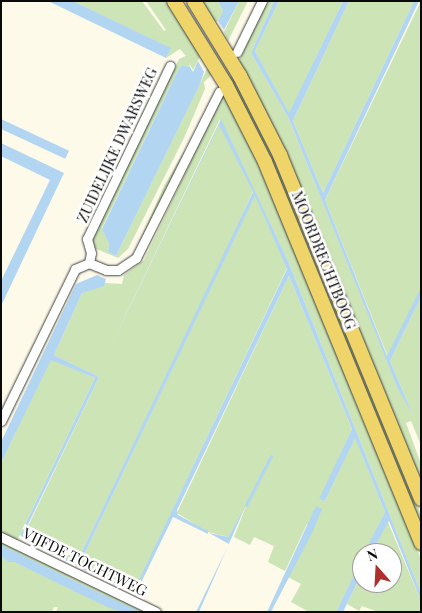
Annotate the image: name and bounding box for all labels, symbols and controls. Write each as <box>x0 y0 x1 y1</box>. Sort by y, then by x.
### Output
street label: ZUIDELIJKE DWARSWEG <box>73 65 161 225</box>
street label: MOORDRECHTBOOG <box>288 188 360 332</box>
street label: VIJFDE TOCHTWEG <box>20 524 150 600</box>
north arrow <box>352 543 402 593</box>
text: N <box>364 544 380 565</box>

